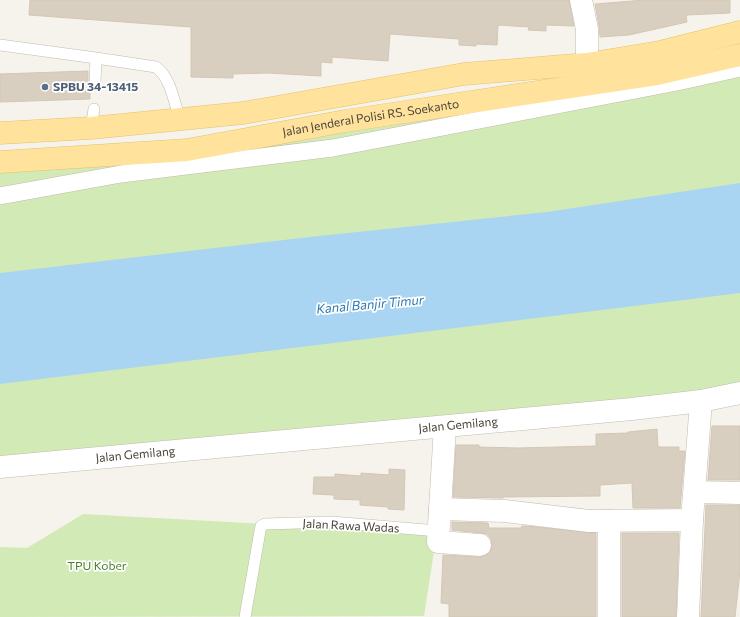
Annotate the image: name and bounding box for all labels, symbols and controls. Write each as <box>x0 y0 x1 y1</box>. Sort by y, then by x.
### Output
place label: SPBU 34-13415 <box>53 79 138 93</box>
marker: SPBU 34-13415 <box>40 82 50 92</box>
street label: Jalan Jenderal Polisi RS. Soekanto <box>281 96 460 139</box>
water label: Kanal Banjir Timur <box>316 291 425 317</box>
street label: Jalan Gemilang <box>418 413 499 436</box>
street label: Jalan Gemilang <box>95 443 176 465</box>
street label: Jalan Rawa Wadas <box>302 515 400 536</box>
park label: TPU Kober <box>67 558 127 572</box>

